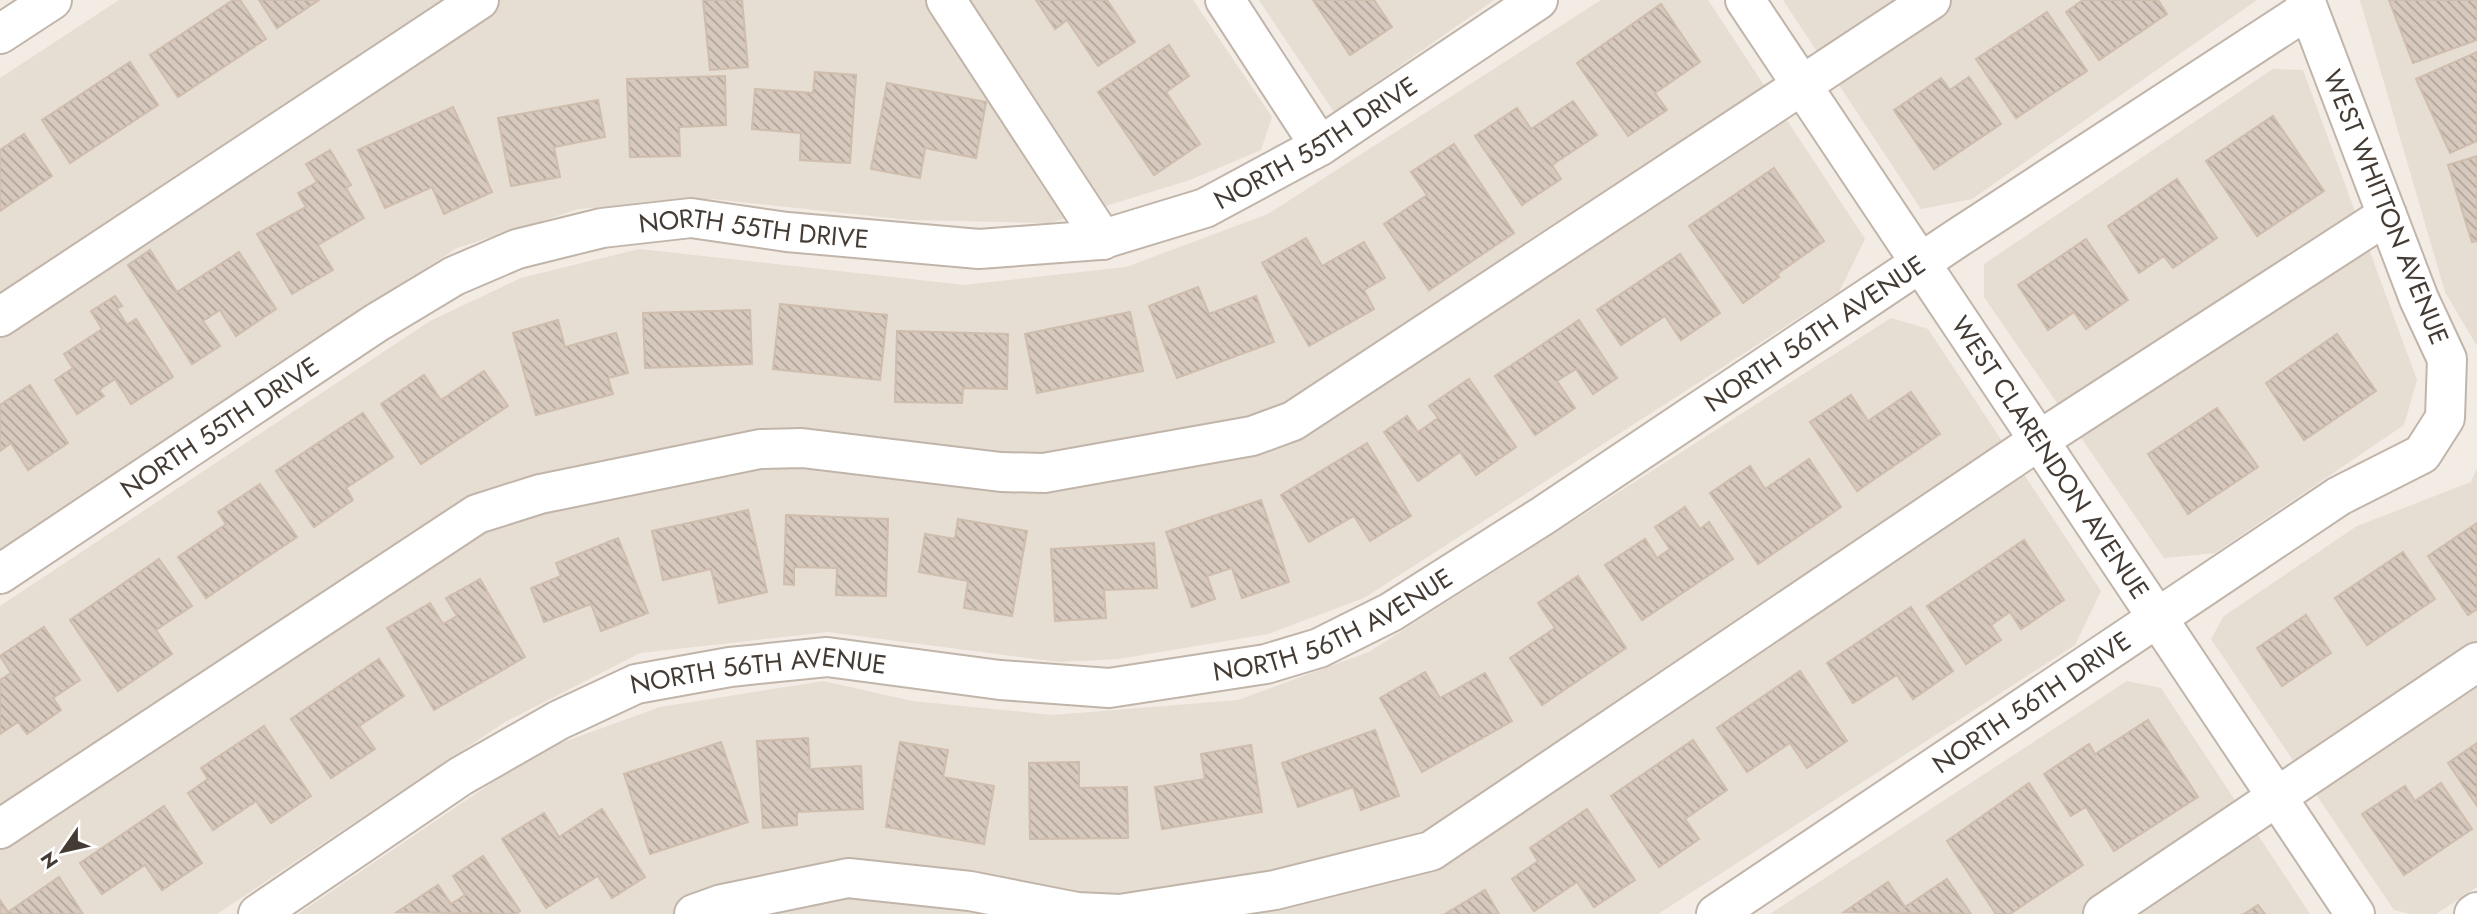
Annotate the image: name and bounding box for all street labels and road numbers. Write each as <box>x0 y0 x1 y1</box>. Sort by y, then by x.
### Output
street label: WEST WHITTON AVENUE <box>2313 64 2459 350</box>
street label: NORTH 55TH DRIVE <box>1207 67 1425 219</box>
street label: NORTH 55TH DRIVE <box>637 199 870 258</box>
street label: NORTH 56TH AVENUE <box>1697 246 1933 421</box>
street label: WEST CLARENDON AVENUE <box>1942 308 2159 607</box>
street label: NORTH 55TH DRIVE <box>113 347 326 508</box>
street label: NORTH 56TH AVENUE <box>1210 559 1460 691</box>
street label: NORTH 56TH DRIVE <box>1925 622 2138 783</box>
street label: NORTH 56TH AVENUE <box>627 637 889 704</box>

